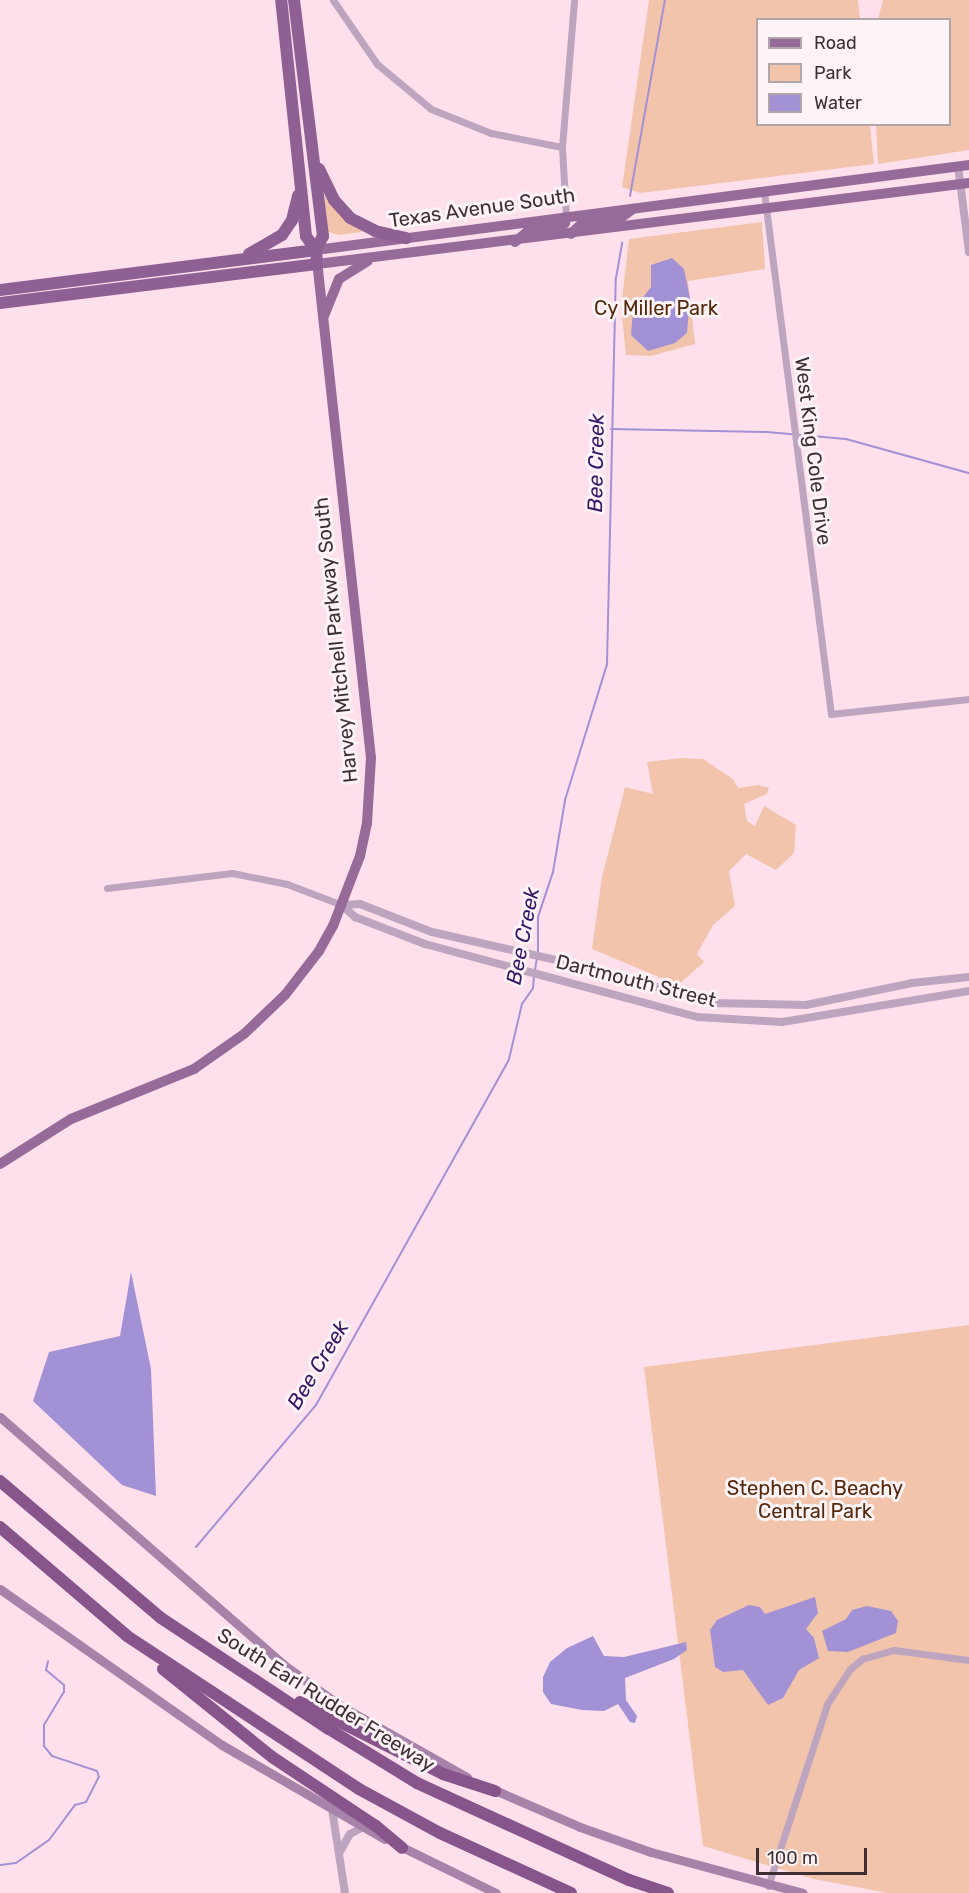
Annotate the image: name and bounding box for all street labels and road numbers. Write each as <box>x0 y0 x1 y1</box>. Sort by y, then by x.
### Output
street label: Texas Avenue South <box>387 183 577 233</box>
street label: West King Cole Drive <box>790 356 836 546</box>
street label: Harvey Mitchell Parkway South <box>309 496 363 784</box>
street label: Dartmouth Street <box>553 949 719 1013</box>
street label: South Earl Rudder Freeway <box>213 1623 439 1777</box>

